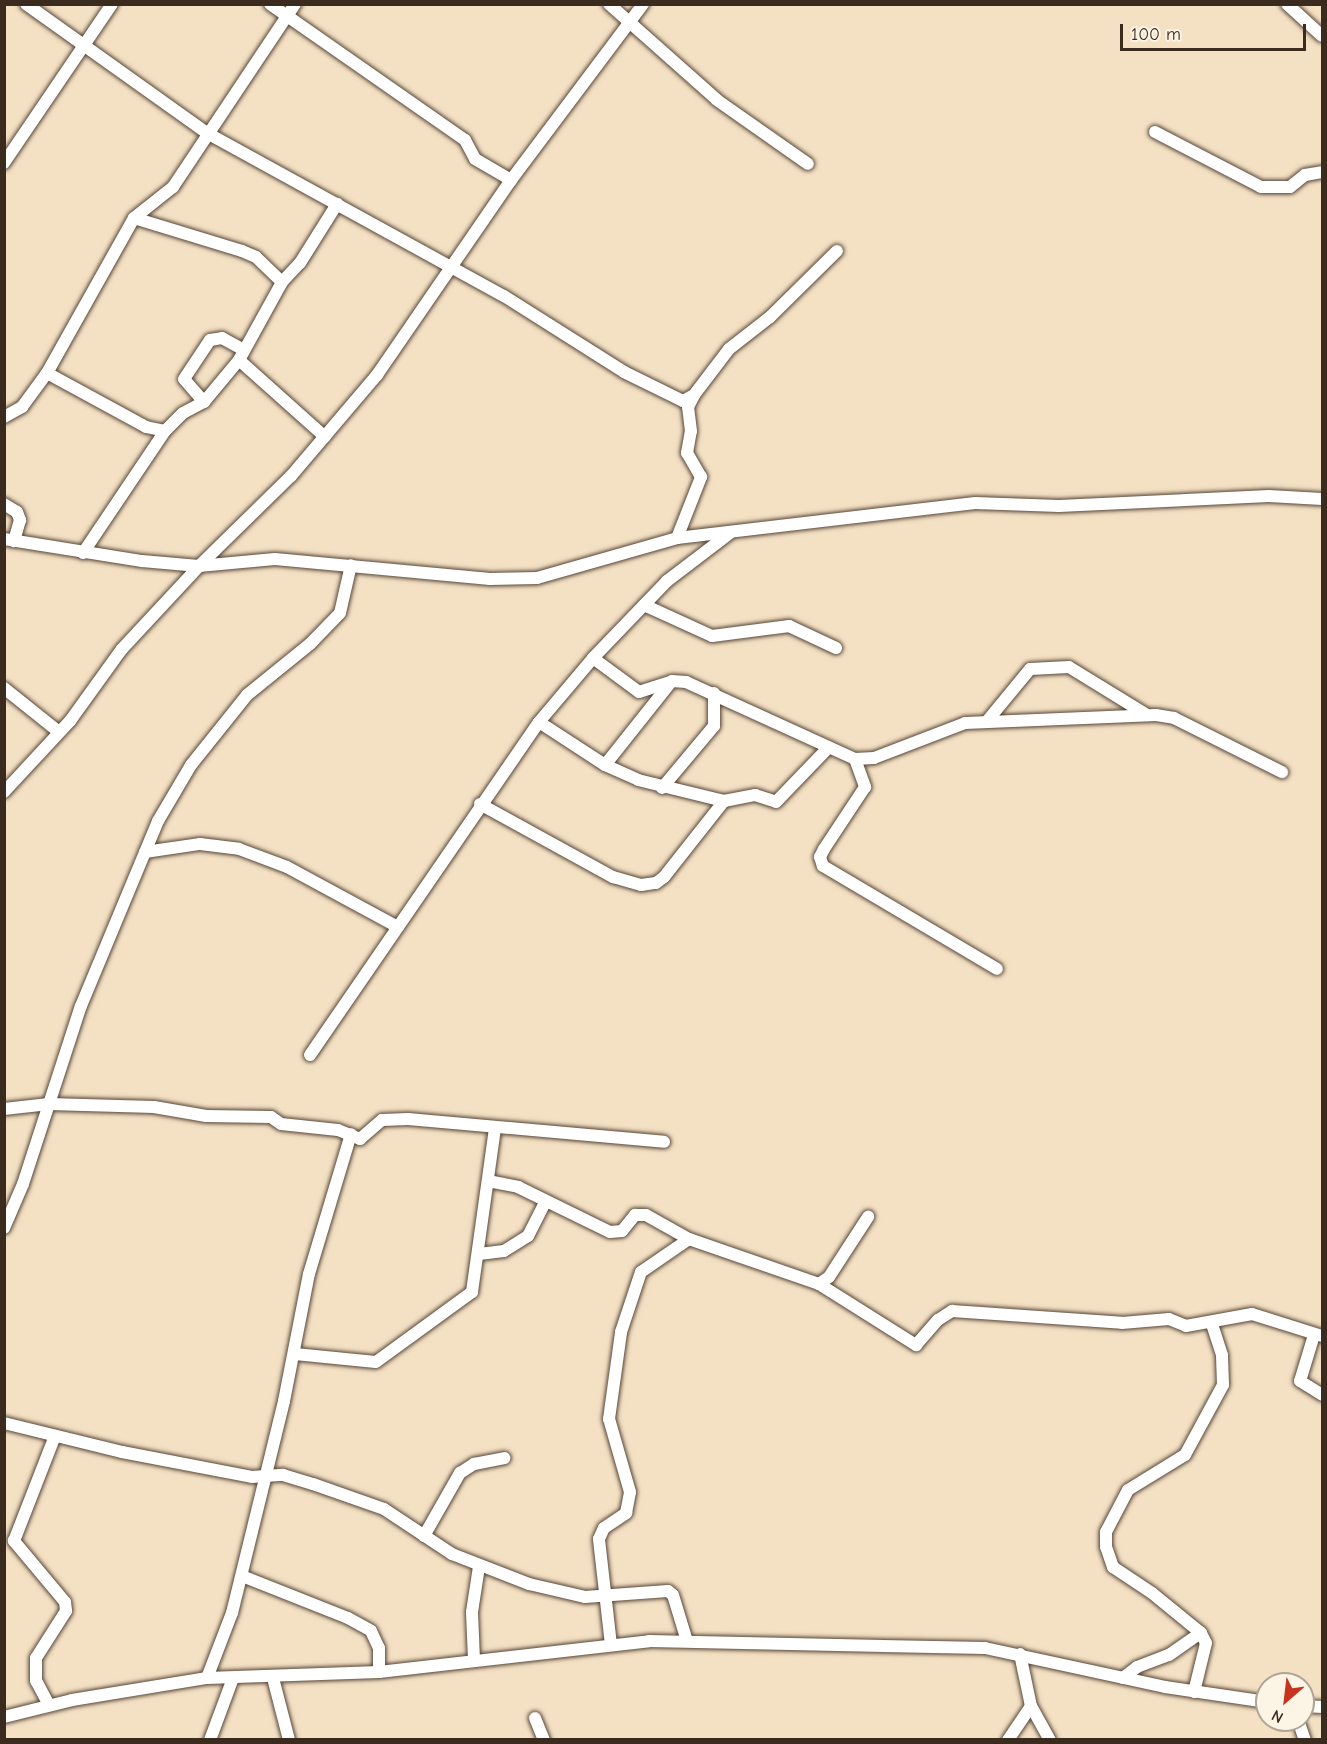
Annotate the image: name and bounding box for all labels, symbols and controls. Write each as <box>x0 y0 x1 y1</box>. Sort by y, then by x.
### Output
scale bar <box>1123 12 1309 50</box>
text: 100 m <box>1131 24 1181 45</box>
north arrow <box>1255 1672 1315 1732</box>
text: N <box>1269 1706 1286 1727</box>

